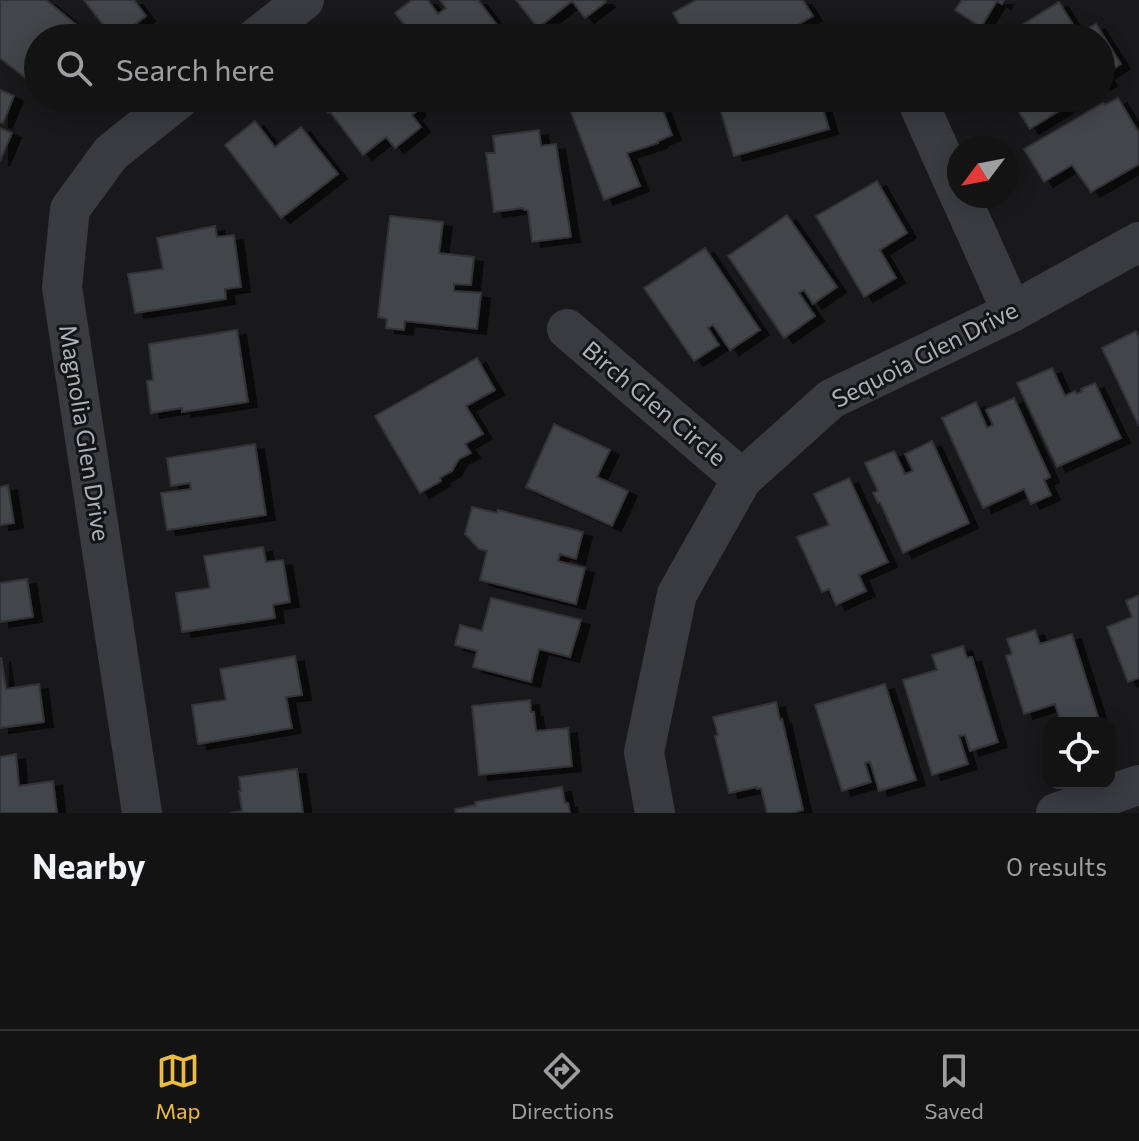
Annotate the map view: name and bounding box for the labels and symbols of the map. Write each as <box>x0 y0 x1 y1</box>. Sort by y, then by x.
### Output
north arrow <box>947 136 1019 208</box>
street label: Sequoia Glen Drive <box>827 294 1022 413</box>
street label: Magnolia Glen Drive <box>54 323 117 543</box>
street label: Birch Glen Circle <box>577 334 733 471</box>

